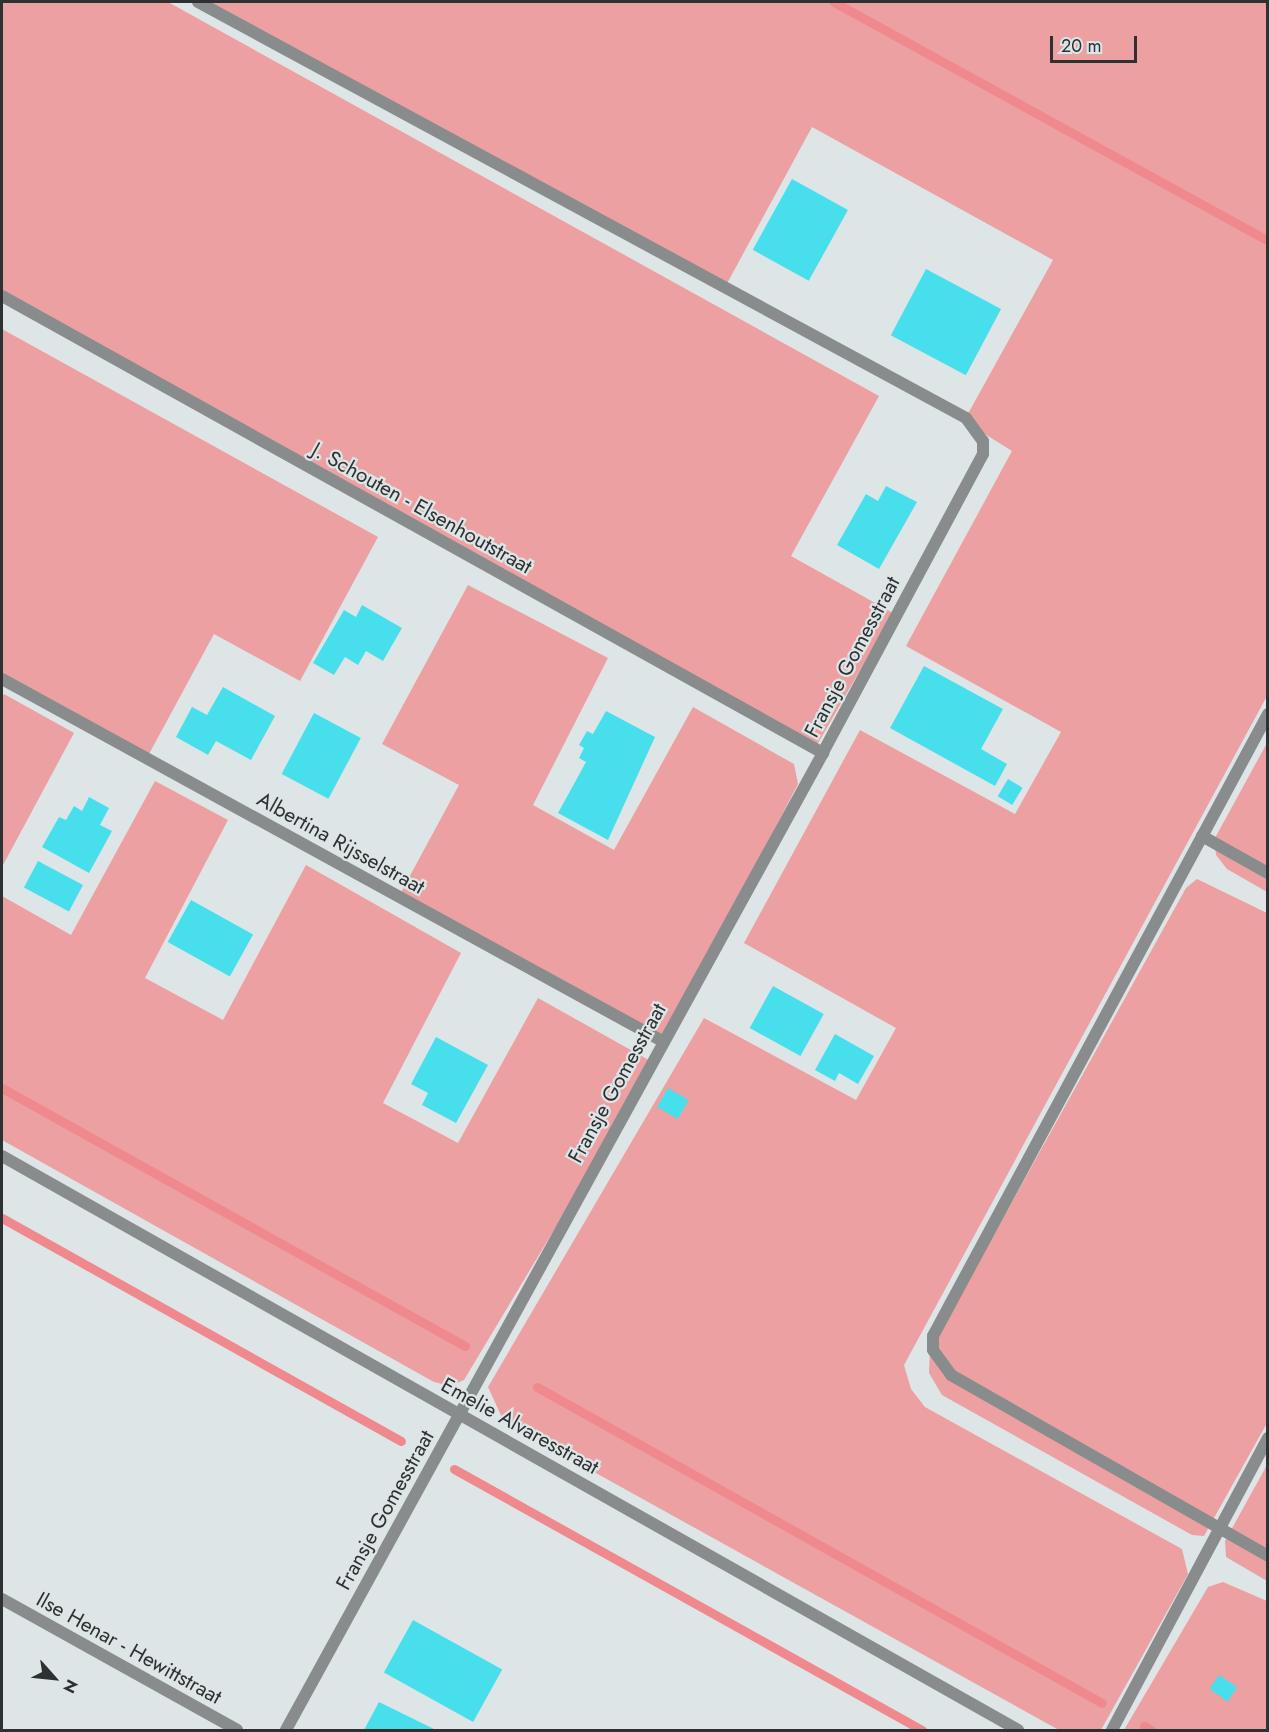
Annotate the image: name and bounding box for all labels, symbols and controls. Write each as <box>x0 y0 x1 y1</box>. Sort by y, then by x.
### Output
scale bar <box>1053 24 1140 62</box>
text: 20 m <box>1061 33 1101 59</box>
street label: J. Schouten - Elsenhoutstraat <box>308 437 536 579</box>
street label: Fransje Gomesstraat <box>799 572 905 742</box>
street label: Albertina Rijsselstraat <box>253 787 429 899</box>
street label: Fransje Gomesstraat <box>563 999 671 1167</box>
street label: Emelie Alvaresstraat <box>437 1372 603 1480</box>
street label: Fransje Gomesstraat <box>331 1426 439 1594</box>
street label: Ilse Henar - Hewittstraat <box>32 1587 226 1709</box>
north arrow <box>24 1648 84 1708</box>
text: N <box>57 1676 84 1697</box>

